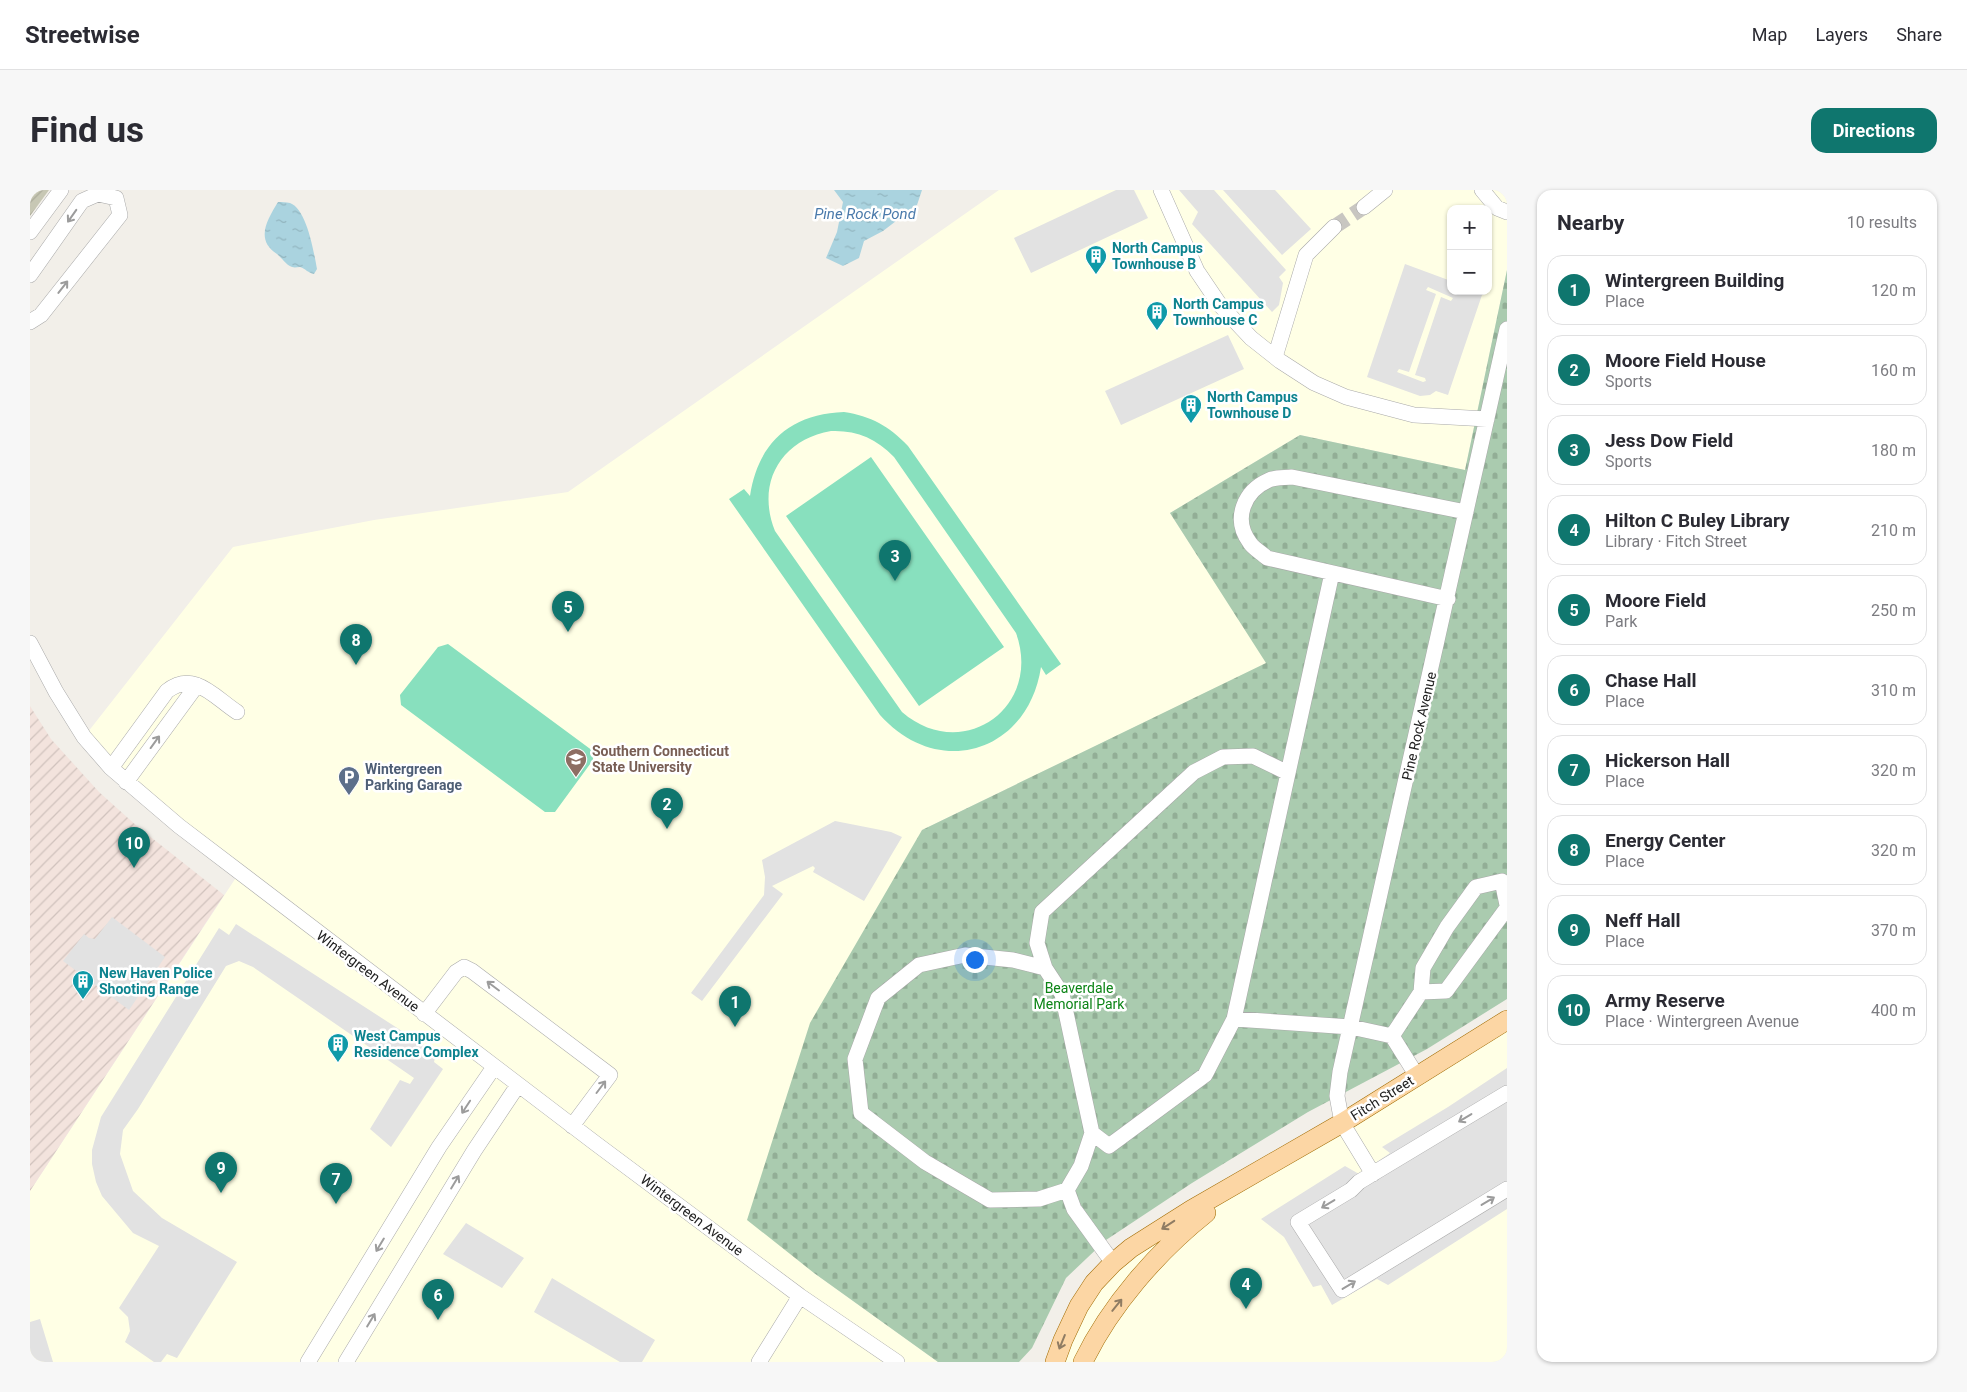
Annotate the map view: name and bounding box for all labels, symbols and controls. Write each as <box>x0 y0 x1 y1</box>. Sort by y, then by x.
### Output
text: Streetwise <box>25 21 140 49</box>
text: Map <box>1752 24 1787 45</box>
text: Layers <box>1815 24 1868 45</box>
text: Share <box>1896 24 1942 45</box>
button: Directions <box>1811 108 1937 153</box>
text: Find us <box>30 110 144 151</box>
water label: Pine Rock Pond <box>814 205 917 223</box>
map controls <box>1447 205 1492 295</box>
button: + <box>1447 205 1492 250</box>
one-way arrow <box>67 209 77 223</box>
text: Nearby <box>1557 211 1624 235</box>
text: 10 results <box>1847 213 1917 232</box>
place label: North Campus Townhouse B <box>1112 240 1203 272</box>
building icon: North Campus Townhouse B <box>1084 244 1108 275</box>
button: − <box>1447 250 1492 295</box>
text: Wintergreen Building <box>1605 269 1784 292</box>
one-way arrow <box>57 281 68 294</box>
text: 1 <box>1569 281 1579 300</box>
text: 120 m <box>1871 281 1916 300</box>
text: Place <box>1605 292 1645 311</box>
place label: North Campus Townhouse C <box>1173 296 1264 328</box>
building icon: North Campus Townhouse C <box>1145 300 1169 331</box>
text: Moore Field House <box>1605 349 1766 372</box>
text: 2 <box>1569 361 1579 380</box>
text: 160 m <box>1871 361 1916 380</box>
text: Sports <box>1605 372 1652 391</box>
place label: North Campus Townhouse D <box>1207 389 1298 421</box>
building icon: North Campus Townhouse D <box>1179 393 1203 424</box>
text: Jess Dow Field <box>1605 429 1733 452</box>
text: 3 <box>1569 441 1579 460</box>
text: 180 m <box>1871 441 1916 460</box>
text: Sports <box>1605 452 1652 471</box>
text: Hilton C Buley Library <box>1605 509 1790 532</box>
text: 4 <box>1569 521 1579 540</box>
text: 210 m <box>1871 521 1916 540</box>
text: Library · Fitch Street <box>1605 532 1747 551</box>
pin: 3 <box>879 540 911 581</box>
text: Moore Field <box>1605 589 1706 612</box>
pin: 5 <box>552 591 584 632</box>
text: 5 <box>1569 601 1579 620</box>
text: 250 m <box>1871 601 1916 620</box>
text: Park <box>1605 612 1637 631</box>
pin: 8 <box>340 624 372 665</box>
text: Chase Hall <box>1605 669 1697 692</box>
street label: Pine Rock Avenue <box>1399 670 1439 782</box>
text: 6 <box>1569 681 1579 700</box>
text: 310 m <box>1871 681 1916 700</box>
text: Place <box>1605 692 1645 711</box>
one-way arrow <box>149 736 160 749</box>
place label: Southern Connecticut State University <box>592 743 729 775</box>
school or university icon: Southern Connecticut State University <box>564 747 588 778</box>
text: Hickerson Hall <box>1605 749 1730 772</box>
place label: Wintergreen Parking Garage <box>365 761 463 793</box>
text: 7 <box>1569 761 1579 780</box>
text: 320 m <box>1871 761 1916 780</box>
parking icon: Wintergreen Parking Garage <box>337 765 361 796</box>
text: Place <box>1605 772 1645 791</box>
pin: 2 <box>651 788 683 829</box>
pin: 10 <box>118 827 150 868</box>
text: Energy Center <box>1605 829 1726 852</box>
text: 8 <box>1569 841 1579 860</box>
text: 320 m <box>1871 841 1916 860</box>
text: Place <box>1605 852 1645 871</box>
text: Neff Hall <box>1605 909 1681 932</box>
text: 9 <box>1569 921 1579 940</box>
text: 370 m <box>1871 921 1916 940</box>
street label: Wintergreen Avenue <box>313 927 423 1015</box>
text: Place <box>1605 932 1645 951</box>
your location <box>962 947 988 973</box>
place label: New Haven Police Shooting Range <box>99 965 213 997</box>
building icon: New Haven Police Shooting Range <box>71 969 95 1000</box>
park label: Beaverdale Memorial Park <box>1034 980 1125 1012</box>
one-way arrow <box>486 981 500 991</box>
pin: 1 <box>719 986 751 1027</box>
text: Army Reserve <box>1605 989 1725 1012</box>
text: 10 <box>1565 1001 1583 1020</box>
text: 400 m <box>1871 1001 1916 1020</box>
text: Place · Wintergreen Avenue <box>1605 1012 1799 1031</box>
place label: West Campus Residence Complex <box>354 1028 479 1060</box>
building icon: West Campus Residence Complex <box>326 1032 350 1063</box>
street label: Fitch Street <box>1348 1072 1417 1124</box>
one-way arrow <box>596 1081 607 1094</box>
one-way arrow <box>461 1099 471 1113</box>
one-way arrow <box>1458 1113 1473 1123</box>
pin: 9 <box>205 1152 237 1193</box>
pin: 7 <box>320 1163 352 1204</box>
street label: Wintergreen Avenue <box>637 1171 747 1259</box>
one-way arrow <box>451 1175 461 1189</box>
one-way arrow <box>1481 1196 1495 1206</box>
one-way arrow <box>1321 1200 1335 1210</box>
one-way arrow <box>1162 1220 1176 1230</box>
one-way arrow <box>375 1237 385 1251</box>
pin: 4 <box>1230 1268 1262 1309</box>
pin: 6 <box>422 1279 454 1320</box>
one-way arrow <box>1342 1280 1356 1290</box>
one-way arrow <box>1112 1299 1123 1312</box>
one-way arrow <box>366 1314 376 1328</box>
one-way arrow <box>1057 1334 1066 1349</box>

